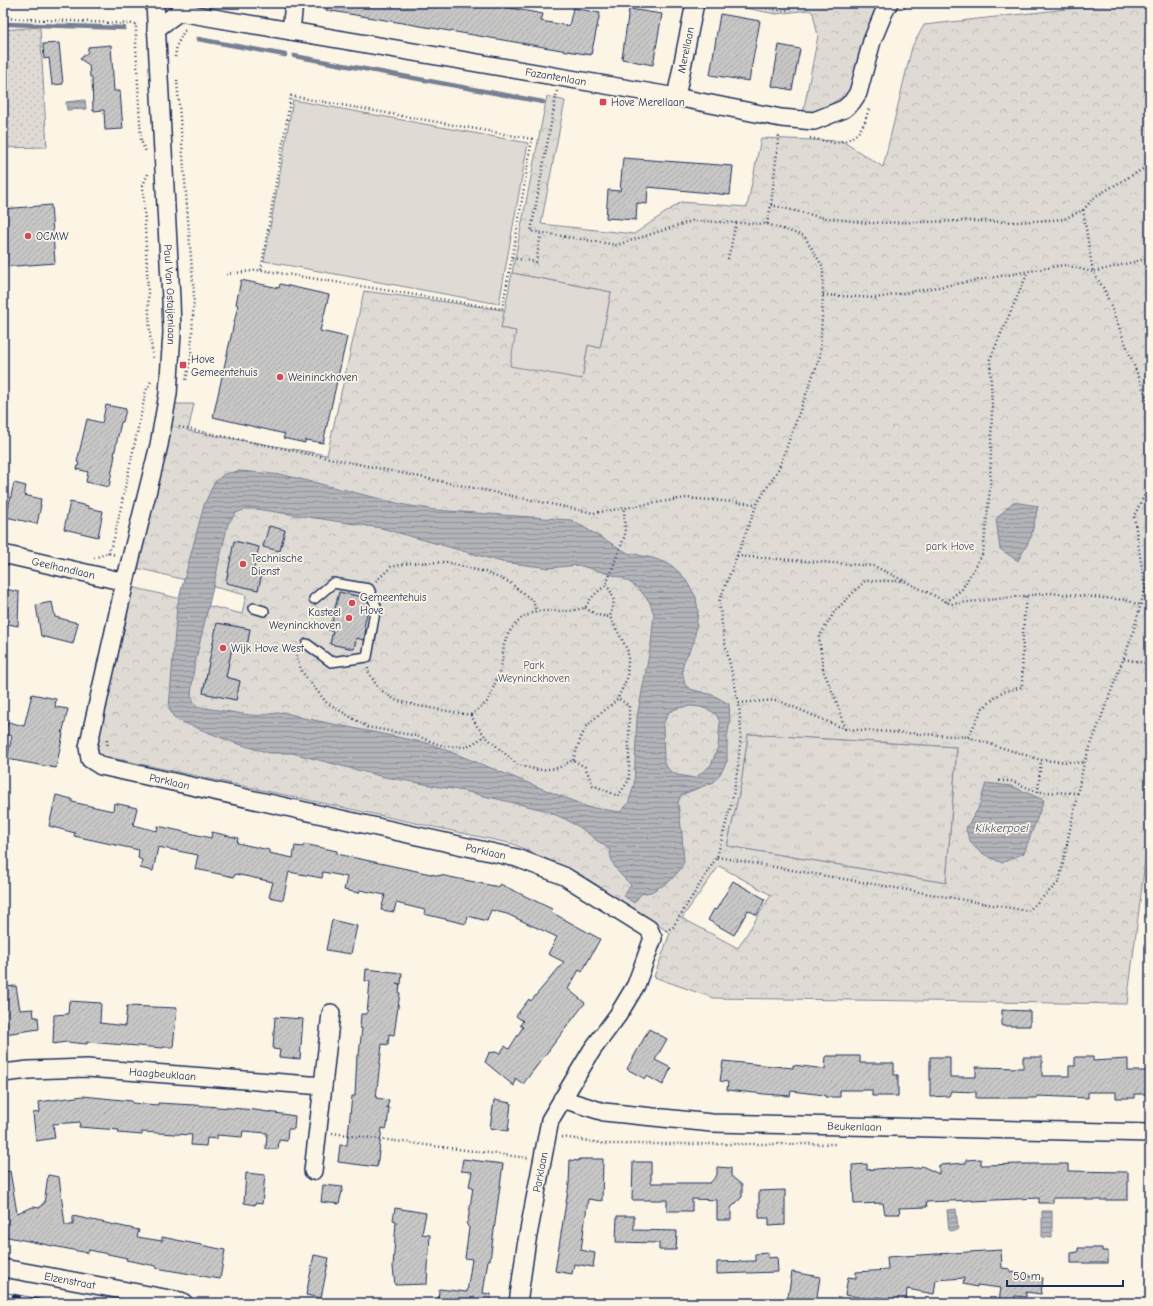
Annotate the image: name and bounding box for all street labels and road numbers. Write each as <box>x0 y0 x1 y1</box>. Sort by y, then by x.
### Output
street label: Merellaan <box>675 26 697 74</box>
street label: Fazantenlaan <box>524 65 588 89</box>
street label: Paul Van Ostaijenlaan <box>161 244 178 345</box>
street label: Geelhandlaan <box>30 555 96 582</box>
street label: Parklaan <box>148 771 191 792</box>
street label: Parklaan <box>464 841 507 862</box>
street label: Haagbeuklaan <box>128 1065 197 1083</box>
street label: Beukenlaan <box>827 1120 882 1134</box>
street label: Parklaan <box>530 1151 551 1193</box>
street label: Elzenstraat <box>43 1270 97 1292</box>

